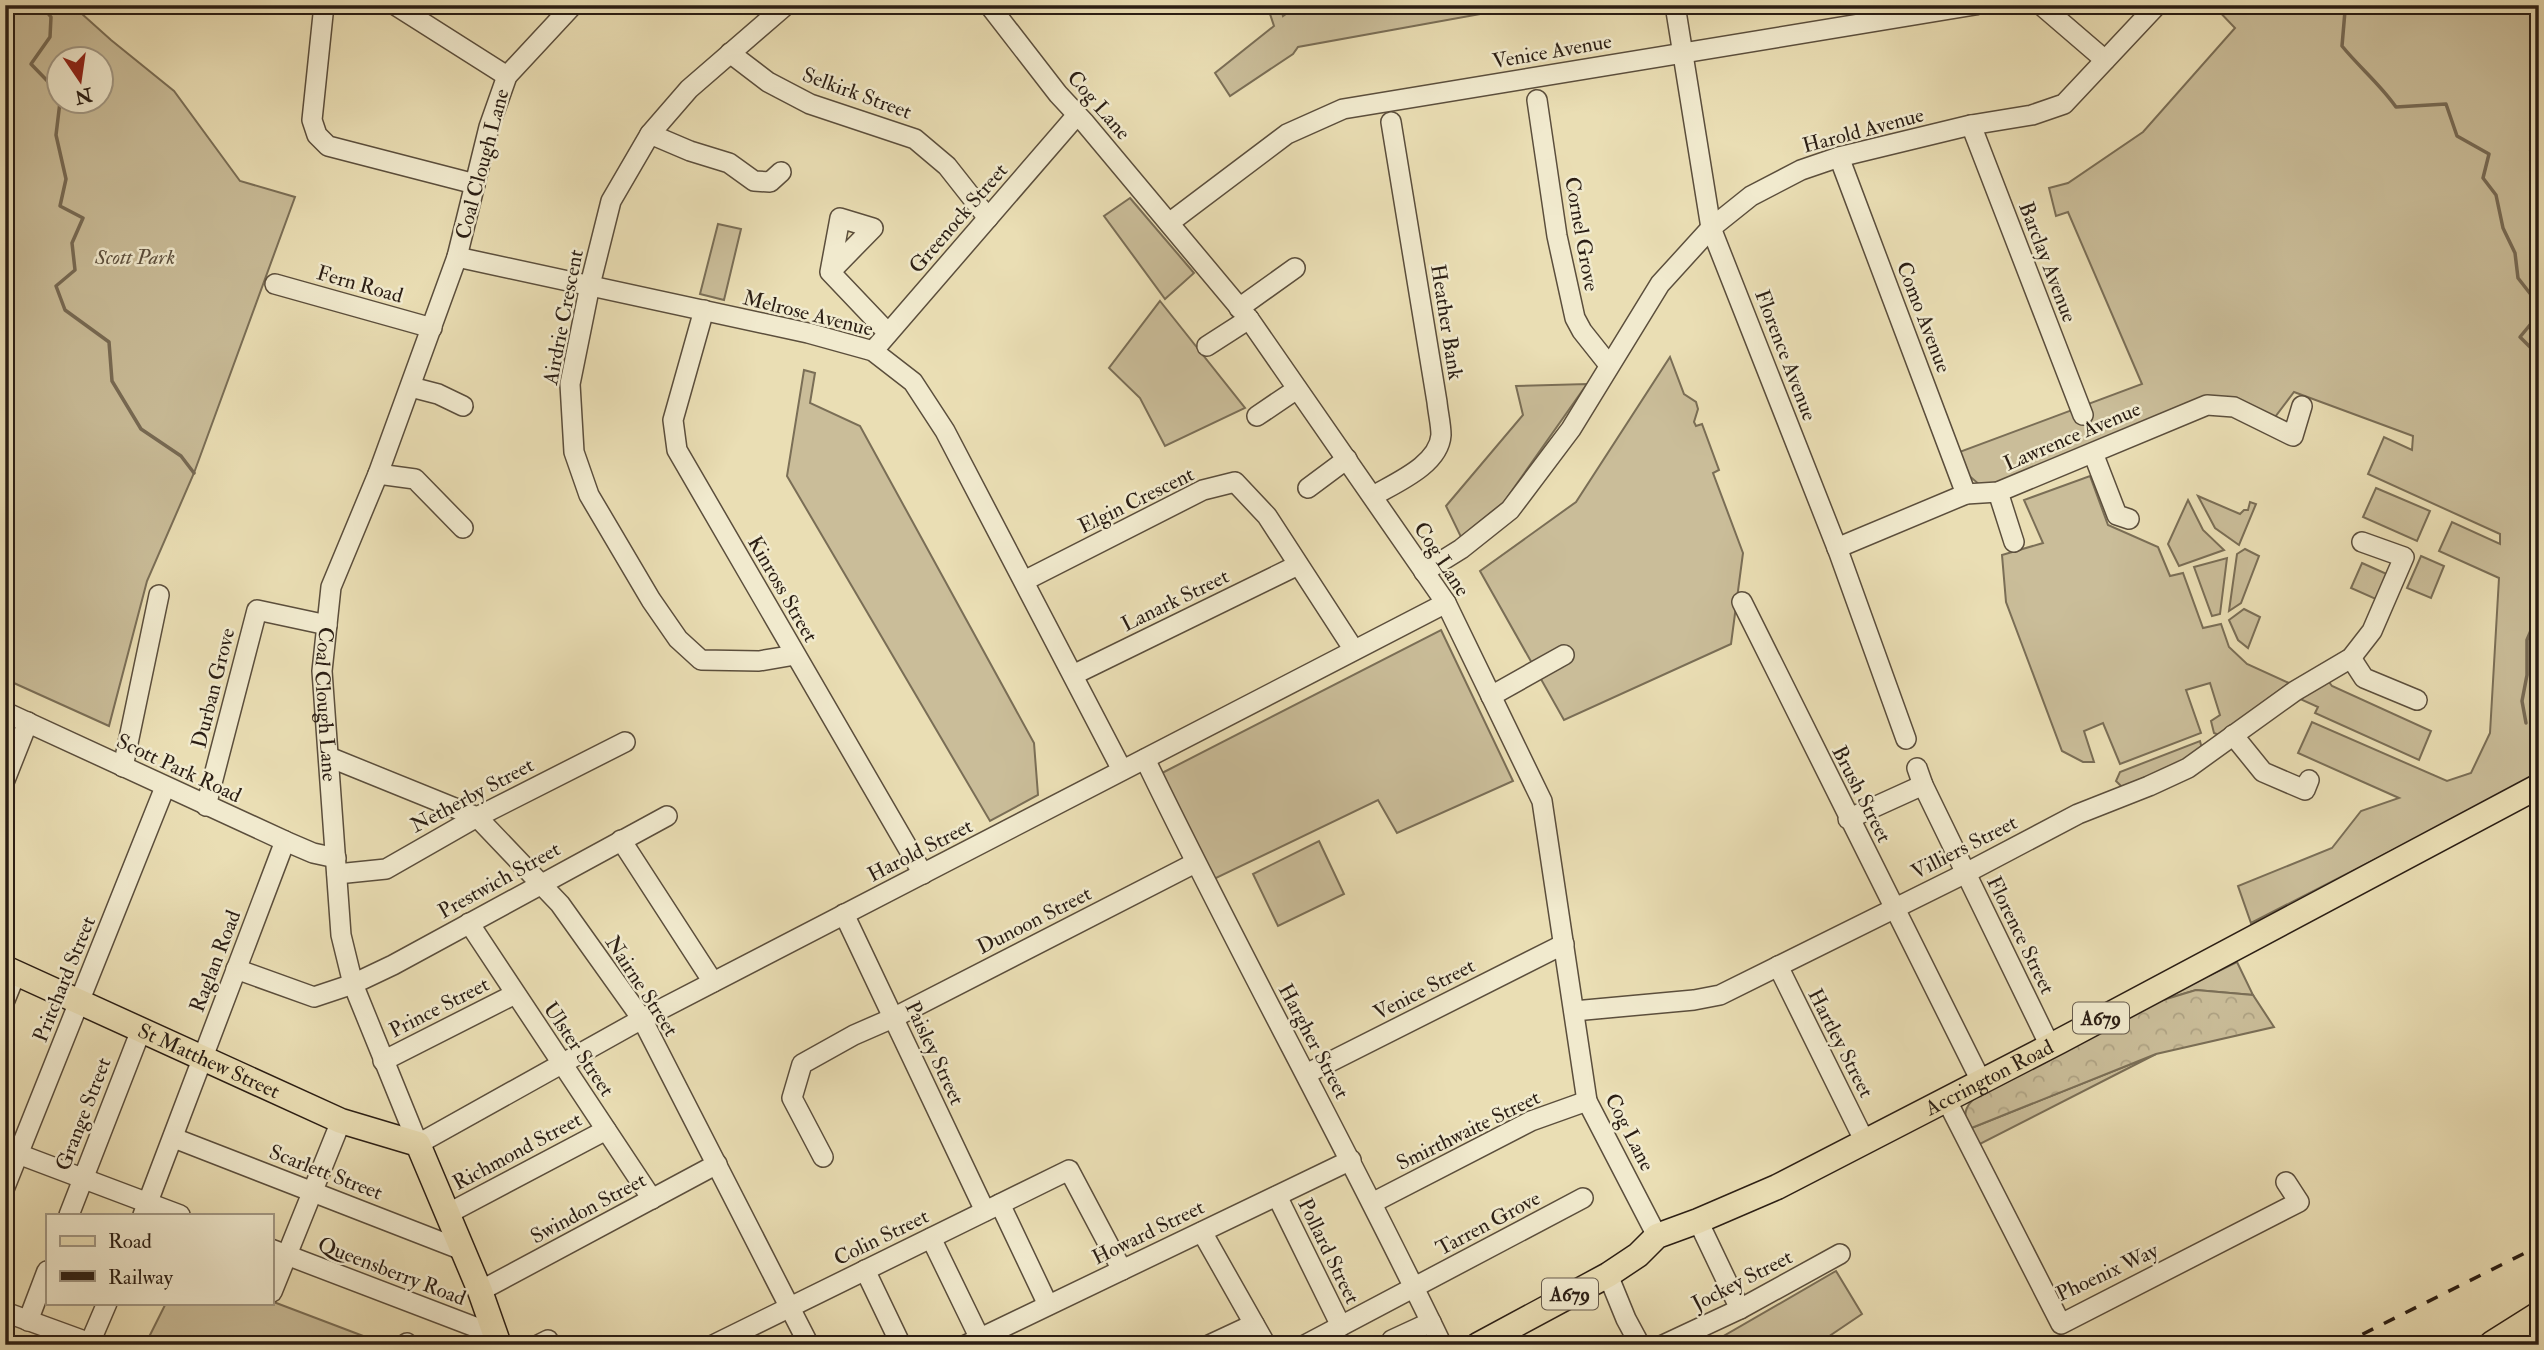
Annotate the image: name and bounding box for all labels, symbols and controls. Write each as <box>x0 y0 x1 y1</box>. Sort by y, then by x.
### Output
street label: Venice Avenue <box>1490 28 1614 75</box>
north arrow <box>46 46 116 116</box>
street label: Selkirk Street <box>798 61 915 126</box>
street label: Cog Lane <box>1061 65 1136 146</box>
text: N <box>72 82 96 109</box>
street label: Coal Clough Lane <box>449 86 516 242</box>
street label: Harold Avenue <box>1800 101 1927 160</box>
street label: Greenock Street <box>903 157 1014 279</box>
street label: Cornel Grove <box>1558 175 1605 294</box>
street label: Barclay Avenue <box>2012 198 2083 326</box>
park label: Scott Park <box>94 244 175 271</box>
street label: Airdrie Crescent <box>537 247 590 388</box>
street label: Como Avenue <box>1890 258 1957 377</box>
street label: Fern Road <box>314 259 407 310</box>
street label: Heather Bank <box>1424 262 1469 382</box>
street label: Melrose Avenue <box>740 284 876 343</box>
street label: Florence Avenue <box>1748 286 1823 425</box>
street label: Lawrence Avenue <box>2000 395 2145 477</box>
street label: Elgin Crescent <box>1074 461 1199 540</box>
street label: Cog Lane <box>1407 517 1476 602</box>
street label: Kinross Street <box>741 531 824 647</box>
street label: Lanark Street <box>1117 563 1234 638</box>
street label: Durban Grove <box>186 625 242 751</box>
street label: Coal Clough Lane <box>308 626 343 783</box>
street label: Scott Park Road <box>112 728 246 809</box>
street label: Brush Street <box>1826 741 1898 848</box>
street label: Netherby Street <box>406 752 539 839</box>
street label: Villiers Street <box>1907 809 2022 886</box>
street label: Harold Street <box>863 812 977 888</box>
street label: Prestwich Street <box>433 836 565 925</box>
street label: Florence Street <box>1980 872 2061 999</box>
street label: Dunoon Street <box>972 880 1096 961</box>
street label: Raglan Road <box>184 906 248 1016</box>
street label: Pritchard Street <box>27 912 102 1046</box>
street label: Nairne Street <box>599 931 684 1042</box>
street label: Venice Street <box>1369 952 1480 1027</box>
street label: Prince Street <box>385 971 494 1044</box>
street label: Hargher Street <box>1272 979 1355 1104</box>
street label: Hartley Street <box>1802 984 1880 1102</box>
street label: Ulster Street <box>537 997 620 1102</box>
street label: Paisley Street <box>899 997 970 1110</box>
road number: A679 <box>2073 1002 2129 1034</box>
street label: St Matthew Street <box>133 1017 284 1105</box>
street label: Accrington Road <box>1920 1033 2059 1123</box>
street label: Grange Street <box>50 1054 117 1175</box>
street label: Smirthwaite Street <box>1392 1084 1545 1177</box>
street label: Cog Lane <box>1599 1089 1661 1176</box>
street label: Richmond Street <box>448 1106 587 1197</box>
street label: Scarlett Street <box>265 1138 386 1207</box>
street label: Swindon Street <box>526 1167 651 1250</box>
street label: Tarren Grove <box>1431 1185 1545 1262</box>
street label: Howard Street <box>1088 1194 1209 1271</box>
street label: Pollard Street <box>1291 1194 1366 1309</box>
street label: Colin Street <box>829 1203 933 1272</box>
legend <box>46 1214 273 1304</box>
text: Road <box>108 1228 153 1255</box>
street label: Queensberry Road <box>314 1231 470 1312</box>
street label: Phoenix Way <box>2052 1237 2163 1308</box>
street label: Jockey Street <box>1686 1243 1797 1318</box>
text: Railway <box>108 1264 174 1291</box>
road number: A679 <box>1542 1278 1598 1310</box>

